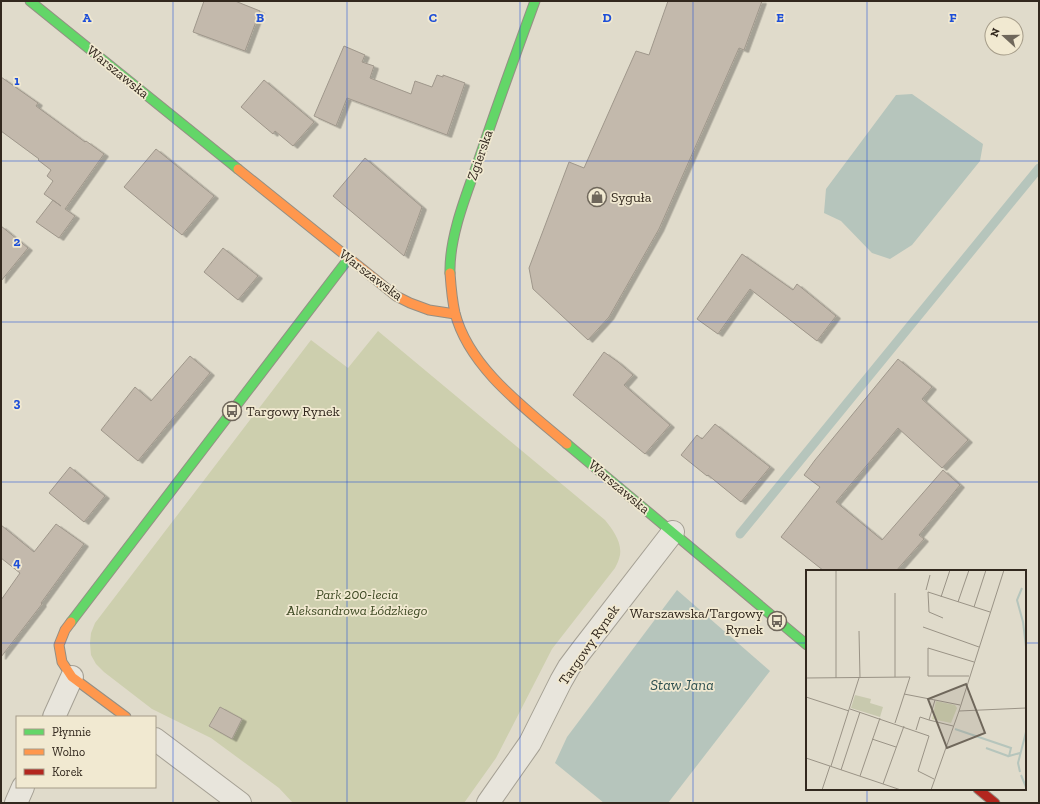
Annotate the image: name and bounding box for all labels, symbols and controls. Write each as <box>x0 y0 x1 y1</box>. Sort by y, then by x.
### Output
text: A <box>83 10 92 25</box>
text: B <box>256 10 264 25</box>
text: C <box>429 10 437 25</box>
text: D <box>602 10 612 25</box>
text: E <box>776 10 784 25</box>
text: F <box>949 10 957 25</box>
north arrow <box>984 16 1024 56</box>
text: N <box>988 26 1003 39</box>
street label: Warszawska <box>84 42 153 102</box>
text: 1 <box>14 73 20 88</box>
street label: Zgierska <box>463 127 497 182</box>
shop icon: Syguła <box>586 186 608 208</box>
place label: Syguła <box>611 189 652 206</box>
text: 2 <box>14 234 21 249</box>
street label: Warszawska <box>336 246 406 304</box>
text: 3 <box>14 395 21 410</box>
bus stop icon: Targowy Rynek <box>221 400 243 422</box>
place label: Targowy Rynek <box>246 403 341 420</box>
street label: Warszawska <box>585 456 653 518</box>
text: 4 <box>13 555 21 570</box>
inset map <box>806 570 1026 790</box>
park label: Park 200-lecia Aleksandrowa Łódzkiego <box>286 586 428 619</box>
street label: Targowy Rynek <box>555 601 623 688</box>
place label: Warszawska/Targowy Rynek <box>630 605 764 638</box>
bus stop icon: Warszawska/Targowy Rynek <box>766 610 788 632</box>
water label: Staw Jana <box>650 676 714 694</box>
legend <box>16 716 156 788</box>
text: Płynnie <box>52 725 91 739</box>
text: Wolno <box>52 745 85 759</box>
text: Korek <box>52 765 83 779</box>

